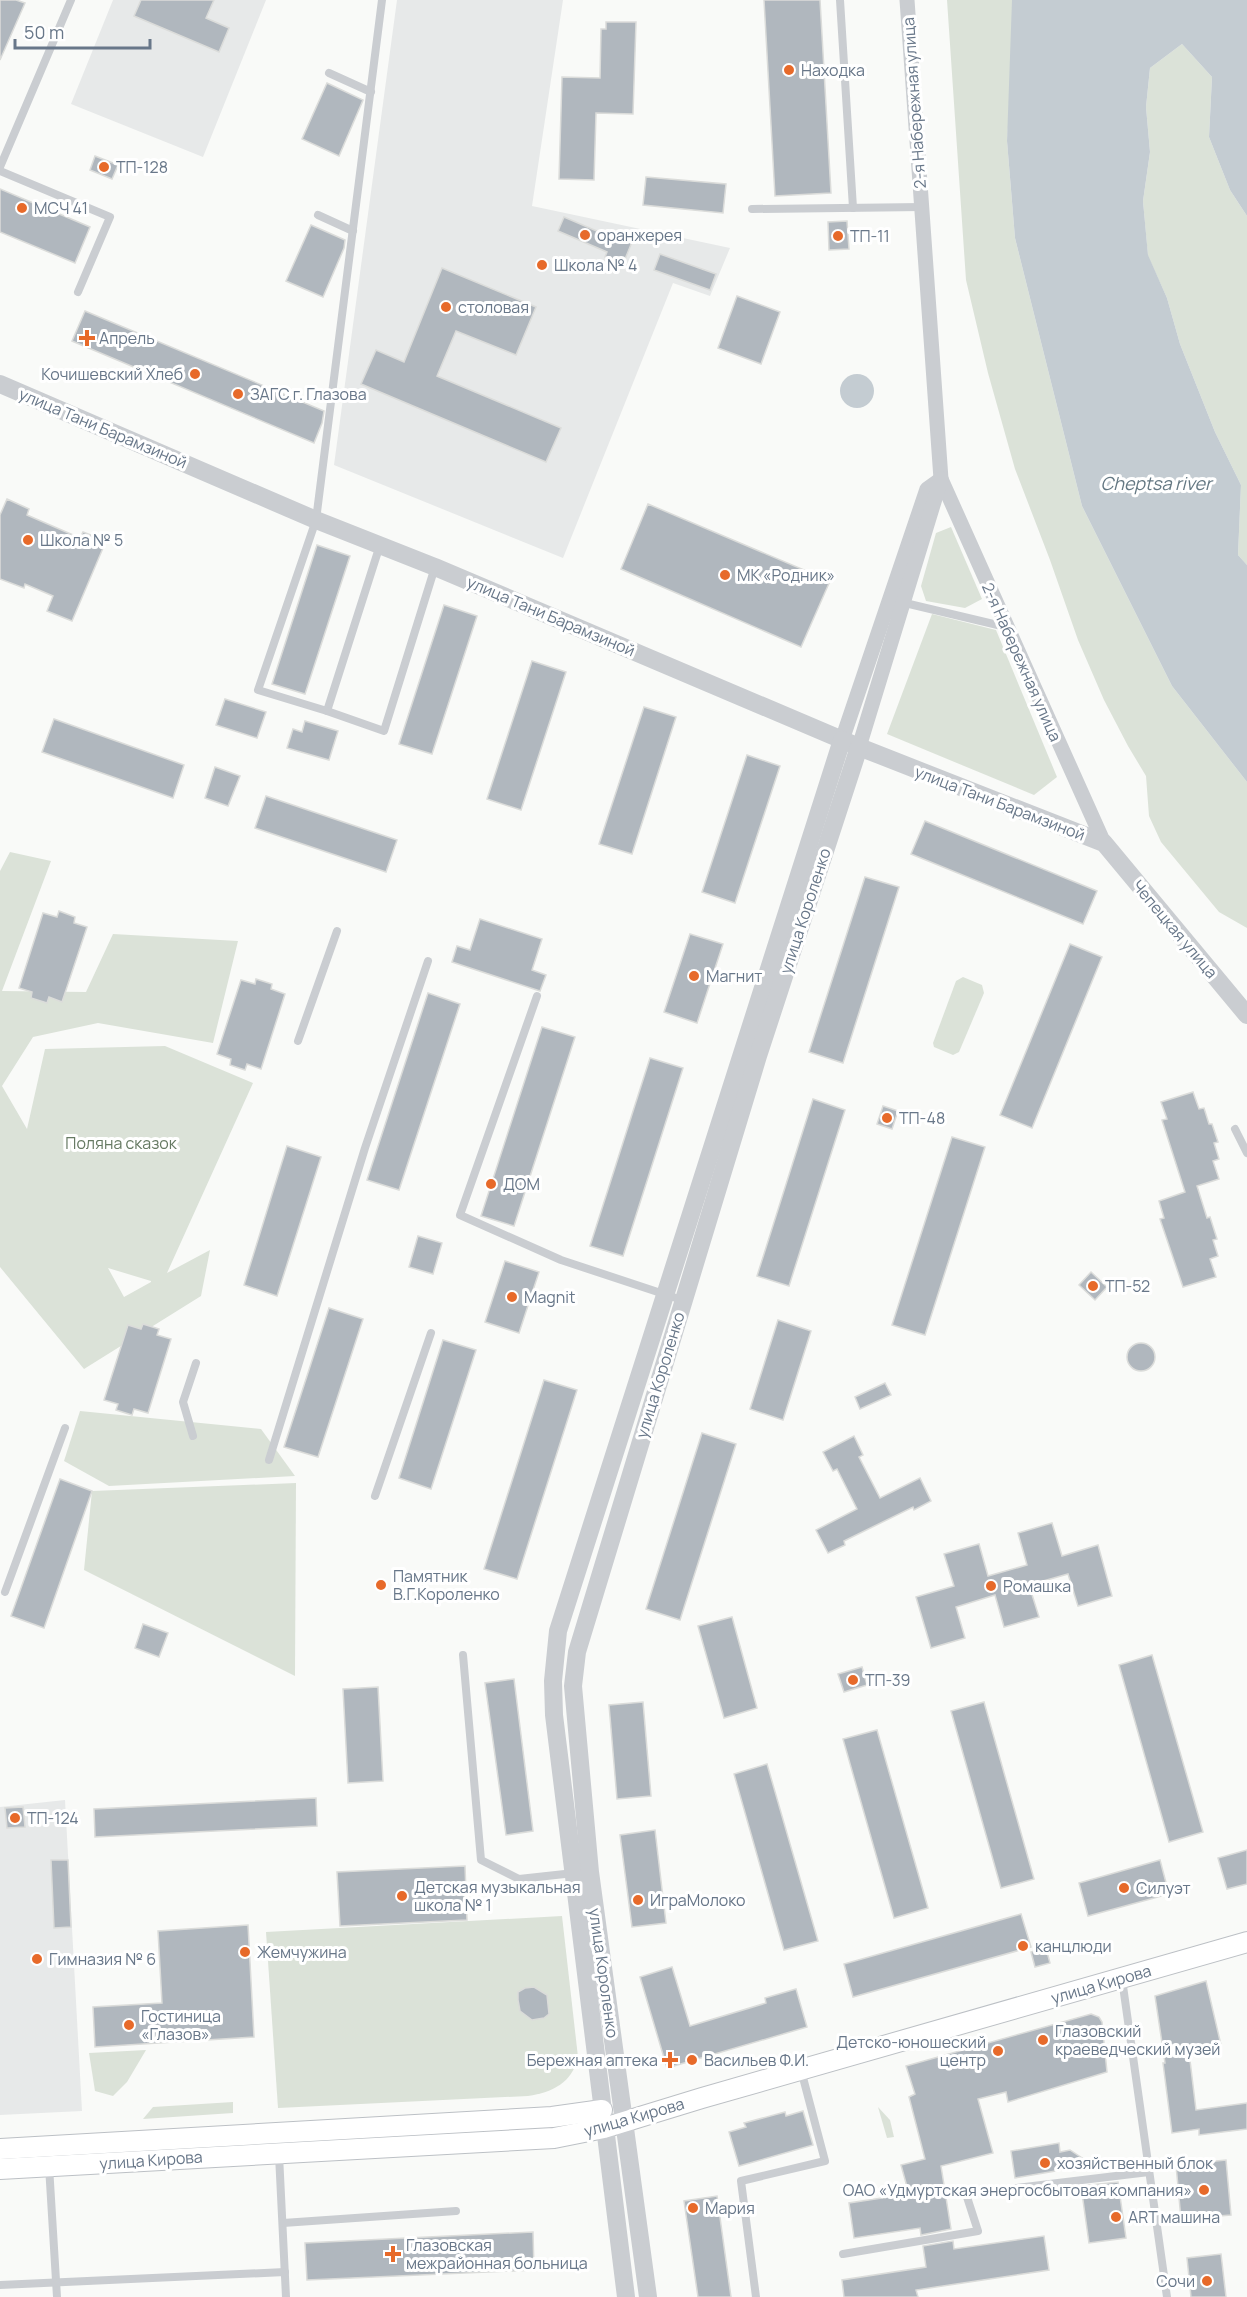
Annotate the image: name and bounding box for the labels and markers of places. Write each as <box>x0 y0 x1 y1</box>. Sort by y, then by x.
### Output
place label: Находка <box>801 59 865 81</box>
marker: Находка <box>782 63 796 77</box>
place label: ТП-128 <box>116 156 168 178</box>
marker: ТП-128 <box>97 160 111 174</box>
place label: МСЧ 41 <box>34 197 88 219</box>
marker: МСЧ 41 <box>15 201 29 215</box>
place label: оранжерея <box>597 224 682 246</box>
place label: ТП-11 <box>850 225 890 247</box>
marker: оранжерея <box>578 228 592 242</box>
marker: ТП-11 <box>831 229 845 243</box>
place label: Школа № 4 <box>554 254 637 276</box>
marker: Школа № 4 <box>535 258 549 272</box>
place label: столовая <box>458 296 529 318</box>
marker: столовая <box>439 300 453 314</box>
place label: Апрель <box>99 327 155 349</box>
marker: Апрель <box>80 331 94 345</box>
place label: Кочишевский Хлеб <box>41 363 183 385</box>
marker: Кочишевский Хлеб <box>188 367 202 381</box>
place label: ЗАГС г. Глазова <box>250 383 367 405</box>
marker: ЗАГС г. Глазова <box>231 387 245 401</box>
place label: Школа № 5 <box>40 529 123 551</box>
marker: Школа № 5 <box>21 533 35 547</box>
place label: МК «Родник» <box>737 564 835 586</box>
marker: МК «Родник» <box>718 568 732 582</box>
place label: Магнит <box>706 965 762 987</box>
marker: Магнит <box>687 969 701 983</box>
place label: ТП-48 <box>899 1107 945 1129</box>
marker: ТП-48 <box>880 1111 894 1125</box>
place label: ДОМ <box>503 1173 540 1195</box>
marker: ДОМ <box>484 1177 498 1191</box>
place label: ТП-52 <box>1105 1275 1150 1297</box>
marker: ТП-52 <box>1086 1279 1100 1293</box>
place label: Magnit <box>524 1286 575 1308</box>
marker: Magnit <box>505 1290 519 1304</box>
place label: Памятник В.Г.Короленко <box>393 1565 500 1605</box>
place label: Ромашка <box>1003 1575 1071 1597</box>
marker: Памятник В.Г.Короленко <box>374 1578 388 1592</box>
marker: Ромашка <box>984 1579 998 1593</box>
place label: ТП-39 <box>865 1669 910 1691</box>
marker: ТП-39 <box>846 1673 860 1687</box>
place label: ТП-124 <box>27 1807 79 1829</box>
marker: ТП-124 <box>8 1811 22 1825</box>
place label: Детская музыкальная школа № 1 <box>414 1876 581 1916</box>
place label: Силуэт <box>1136 1877 1191 1899</box>
marker: Силуэт <box>1117 1881 1131 1895</box>
marker: Детская музыкальная школа № 1 <box>395 1889 409 1903</box>
place label: ИграМолоко <box>650 1889 746 1911</box>
marker: ИграМолоко <box>631 1893 645 1907</box>
place label: канцлюди <box>1035 1935 1112 1957</box>
marker: канцлюди <box>1016 1939 1030 1953</box>
place label: Жемчужина <box>257 1941 347 1963</box>
marker: Жемчужина <box>238 1945 252 1959</box>
place label: Гимназия № 6 <box>49 1948 156 1970</box>
marker: Гимназия № 6 <box>30 1952 44 1966</box>
place label: Гостиница «Глазов» <box>141 2005 221 2045</box>
marker: Гостиница «Глазов» <box>122 2018 136 2032</box>
place label: Глазовский краеведческий музей <box>1055 2020 1220 2060</box>
place label: Детско-юношеский центр <box>836 2031 986 2071</box>
marker: Глазовский краеведческий музей <box>1036 2033 1050 2047</box>
marker: Детско-юношеский центр <box>991 2044 1005 2058</box>
place label: Бережная аптека <box>527 2049 658 2071</box>
place label: Васильев Ф.И. <box>704 2049 809 2071</box>
marker: Бережная аптека <box>663 2053 677 2067</box>
marker: Васильев Ф.И. <box>685 2053 699 2067</box>
place label: хозяйственный блок <box>1057 2152 1214 2174</box>
marker: хозяйственный блок <box>1038 2156 1052 2170</box>
place label: ОАО «Удмуртская энергосбытовая компания» <box>843 2179 1192 2201</box>
marker: ОАО «Удмуртская энергосбытовая компания» <box>1197 2183 1211 2197</box>
place label: Мария <box>705 2197 755 2219</box>
marker: Мария <box>686 2201 700 2215</box>
place label: ART машина <box>1128 2206 1220 2228</box>
marker: ART машина <box>1109 2210 1123 2224</box>
place label: Глазовская межрайонная больница <box>406 2234 588 2274</box>
marker: Глазовская межрайонная больница <box>384 2245 402 2263</box>
place label: Сочи <box>1156 2270 1195 2292</box>
marker: Сочи <box>1200 2274 1214 2288</box>

